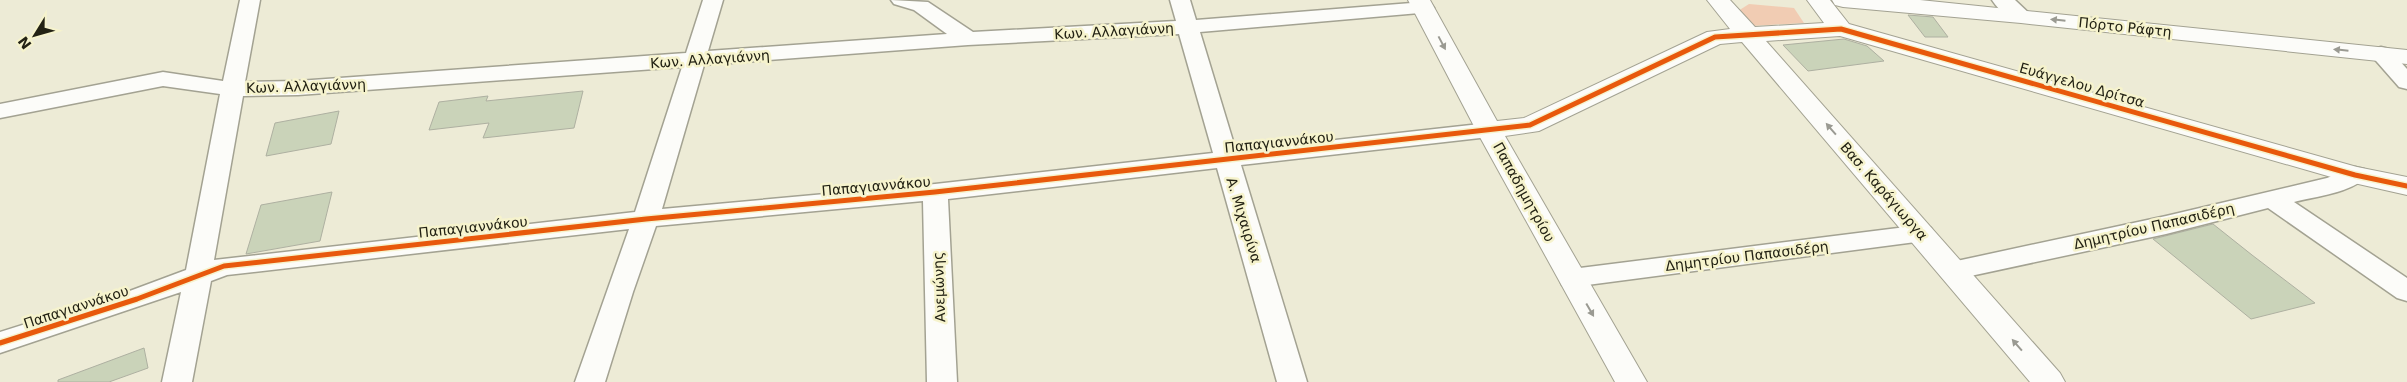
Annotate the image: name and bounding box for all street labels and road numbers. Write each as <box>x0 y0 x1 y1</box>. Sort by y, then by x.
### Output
street label: Πόρτο Ράφτη <box>2078 14 2172 40</box>
street label: Κων. Αλλαγιάννη <box>1054 20 1174 42</box>
street label: Κων. Αλλαγιάννη <box>650 47 770 71</box>
street label: Ευάγγελου Δρίτσα <box>2018 59 2146 111</box>
street label: Κων. Αλλαγιάννη <box>246 76 366 96</box>
street label: Παπαγιαννάκου <box>1224 128 1334 156</box>
street label: Παπαδημητρίου <box>1490 139 1558 245</box>
street label: Βασ. Καράγιωργα <box>1837 139 1931 243</box>
street label: Παπαγιαννάκου <box>821 173 931 199</box>
street label: Α. Μιχαιρίνα <box>1223 176 1265 264</box>
street label: Δημητρίου Παπασιδέρη <box>2072 200 2236 252</box>
street label: Παπαγιαννάκου <box>418 213 528 241</box>
street label: Δημητρίου Παπασιδέρη <box>1664 238 1830 274</box>
street label: Ανεμώνης <box>930 251 948 323</box>
street label: Παπαγιαννάκου <box>21 282 131 332</box>

